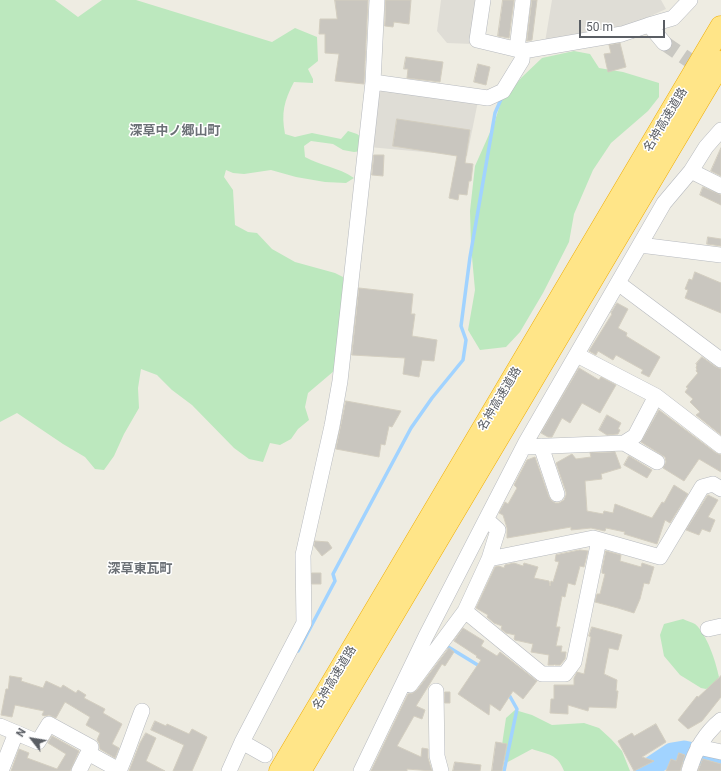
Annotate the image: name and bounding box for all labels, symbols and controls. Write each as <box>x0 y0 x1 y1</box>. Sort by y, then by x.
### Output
scale bar <box>581 12 667 38</box>
text: 50 m <box>586 20 613 34</box>
street label: 名神高速道路 <box>641 85 691 155</box>
district label: 深草中ノ郷山町 <box>130 124 220 140</box>
street label: 名神高速道路 <box>475 364 525 434</box>
district label: 深草東瓦町 <box>108 562 172 578</box>
street label: 名神高速道路 <box>310 643 360 713</box>
north arrow <box>12 719 52 759</box>
text: N <box>14 726 29 739</box>

